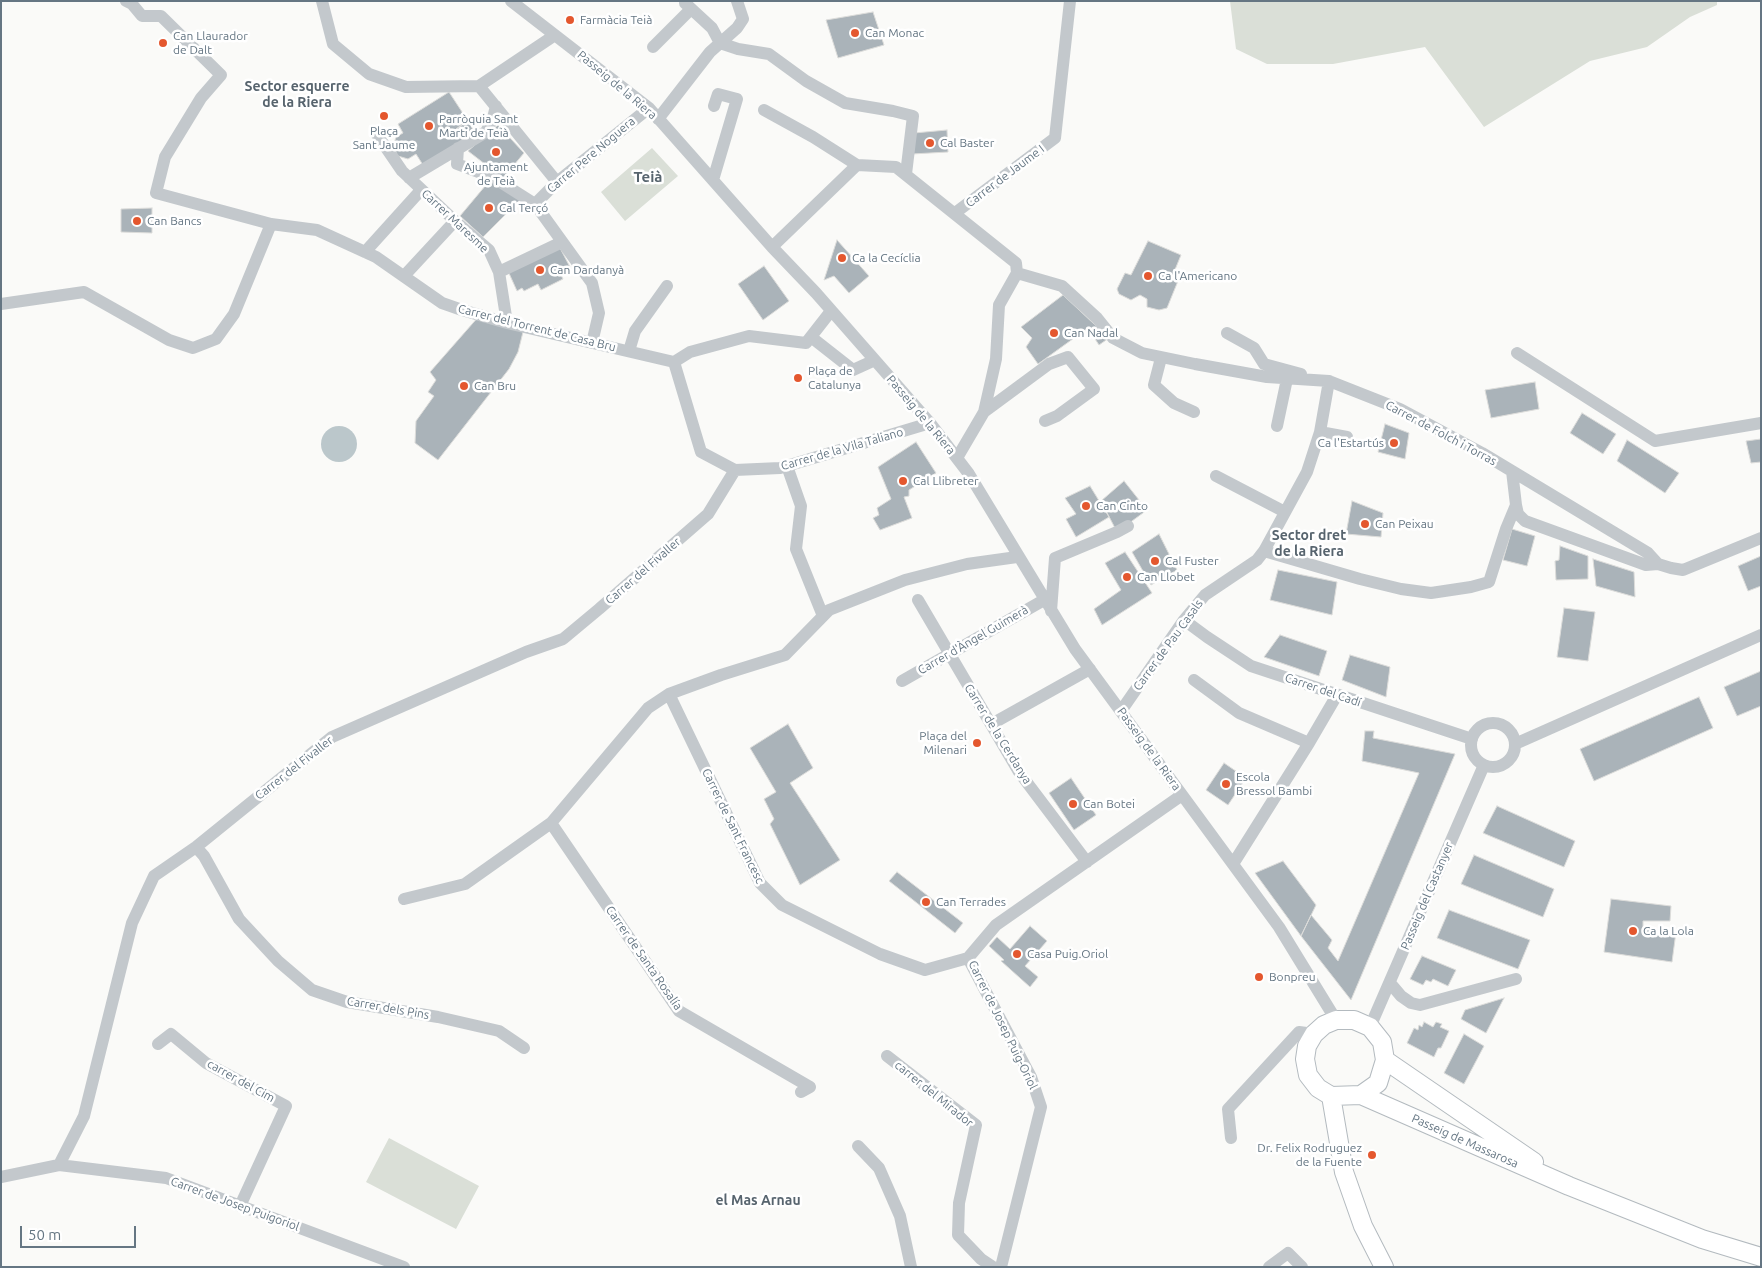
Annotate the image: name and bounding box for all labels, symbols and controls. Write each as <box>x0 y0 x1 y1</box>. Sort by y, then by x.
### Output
place label: Farmàcia Teià <box>580 13 652 27</box>
marker: Farmàcia Teià <box>564 14 576 26</box>
place label: Can Monac <box>865 26 924 40</box>
marker: Can Monac <box>849 27 861 39</box>
place label: Can Llaurador de Dalt <box>173 29 248 57</box>
marker: Can Llaurador de Dalt <box>157 37 169 49</box>
street label: Passeig de la Riera <box>574 48 660 122</box>
district label: Sector esquerre de la Riera <box>245 78 349 110</box>
marker: Plaça Sant Jaume <box>378 110 390 122</box>
place label: Parròquia Sant Marti de Teià <box>439 112 518 140</box>
street label: Carrer Pere Noguera <box>544 114 638 196</box>
marker: Parròquia Sant Marti de Teià <box>423 120 435 132</box>
place label: Plaça Sant Jaume <box>353 124 415 152</box>
place label: Cal Baster <box>940 136 994 150</box>
marker: Cal Baster <box>924 137 936 149</box>
street label: Carrer de Jaume I <box>963 142 1047 210</box>
marker: Ajuntament de Teià <box>490 146 502 158</box>
place label: Ajuntament de Teià <box>464 160 528 188</box>
district label: Teià <box>634 168 662 186</box>
street label: Carrer Maresme <box>418 186 492 256</box>
place label: Cal Terçó <box>499 201 548 215</box>
marker: Cal Terçó <box>483 202 495 214</box>
place label: Can Bancs <box>147 214 202 228</box>
marker: Can Bancs <box>131 215 143 227</box>
place label: Ca la Cecíclia <box>852 251 921 265</box>
marker: Ca la Cecíclia <box>836 252 848 264</box>
place label: Can Dardanyà <box>550 263 624 277</box>
marker: Can Dardanyà <box>534 264 546 276</box>
place label: Ca l'Americano <box>1158 269 1237 283</box>
marker: Ca l'Americano <box>1142 270 1154 282</box>
street label: Carrer del Torrent de Casa Bru <box>457 301 617 355</box>
place label: Can Nadal <box>1064 326 1118 340</box>
marker: Can Nadal <box>1048 327 1060 339</box>
place label: Plaça de Catalunya <box>808 364 861 392</box>
marker: Plaça de Catalunya <box>792 372 804 384</box>
street label: Passeig de la Riera <box>884 372 958 458</box>
place label: Can Bru <box>474 379 516 393</box>
marker: Can Bru <box>458 380 470 392</box>
street label: Carrer de Folch i Torras <box>1383 398 1499 468</box>
street label: Carrer de la Vila Taliano <box>779 425 905 473</box>
place label: Ca l'Estartús <box>1318 436 1384 450</box>
marker: Ca l'Estartús <box>1388 437 1400 449</box>
place label: Cal Llibreter <box>913 474 979 488</box>
marker: Cal Llibreter <box>897 475 909 487</box>
place label: Can Cinto <box>1096 499 1148 513</box>
marker: Can Cinto <box>1080 500 1092 512</box>
place label: Can Peixau <box>1375 517 1434 531</box>
marker: Can Peixau <box>1359 518 1371 530</box>
district label: Sector dret de la Riera <box>1272 527 1346 560</box>
street label: Carrer del Fivaller <box>603 534 683 608</box>
place label: Cal Fuster <box>1165 554 1218 568</box>
marker: Cal Fuster <box>1149 555 1161 567</box>
place label: Can Llobet <box>1137 570 1195 584</box>
marker: Can Llobet <box>1121 571 1133 583</box>
street label: Carrer de Pau Casals <box>1130 597 1206 693</box>
street label: Carrer d'Àngel Guimerà <box>915 602 1031 678</box>
street label: Carrer del Cadí <box>1283 670 1363 710</box>
street label: Carrer de la Cerdanya <box>961 681 1035 787</box>
street label: Passeig de la Riera <box>1114 705 1184 793</box>
place label: Plaça del Milenari <box>919 729 967 757</box>
street label: Carrer del Fivaller <box>252 733 336 803</box>
marker: Plaça del Milenari <box>971 737 983 749</box>
street label: Carrer de Sant Francesc <box>699 766 767 886</box>
place label: Escola Bressol Bambi <box>1236 770 1312 798</box>
marker: Escola Bressol Bambi <box>1220 778 1232 790</box>
place label: Can Botei <box>1083 797 1135 811</box>
marker: Can Botei <box>1067 798 1079 810</box>
street label: Passeig del Castanyer <box>1398 840 1456 952</box>
place label: Can Terrades <box>936 895 1006 909</box>
marker: Can Terrades <box>920 896 932 908</box>
street label: Carrer de Santa Rosalía <box>603 903 685 1013</box>
place label: Ca la Lola <box>1643 924 1694 938</box>
marker: Ca la Lola <box>1627 925 1639 937</box>
place label: Casa Puig.Oriol <box>1027 947 1108 961</box>
marker: Casa Puig.Oriol <box>1011 948 1023 960</box>
street label: Carrer de Josep Puig-Oriol <box>965 958 1041 1092</box>
place label: Bonpreu <box>1269 970 1316 984</box>
marker: Bonpreu <box>1253 971 1265 983</box>
street label: Carrer dels Pins <box>346 994 430 1022</box>
street label: carrer del Cim <box>205 1057 277 1105</box>
street label: carrer del Mirador <box>892 1058 976 1130</box>
street label: Passeig de Massarosa <box>1409 1111 1521 1171</box>
place label: Dr. Felix Rodruguez de la Fuente <box>1257 1141 1362 1169</box>
marker: Dr. Felix Rodruguez de la Fuente <box>1366 1149 1378 1161</box>
street label: Carrer de Josep Puigoriol <box>169 1174 301 1234</box>
district label: el Mas Arnau <box>715 1192 801 1208</box>
scale bar <box>22 1216 139 1248</box>
text: 50 m <box>28 1226 61 1243</box>

